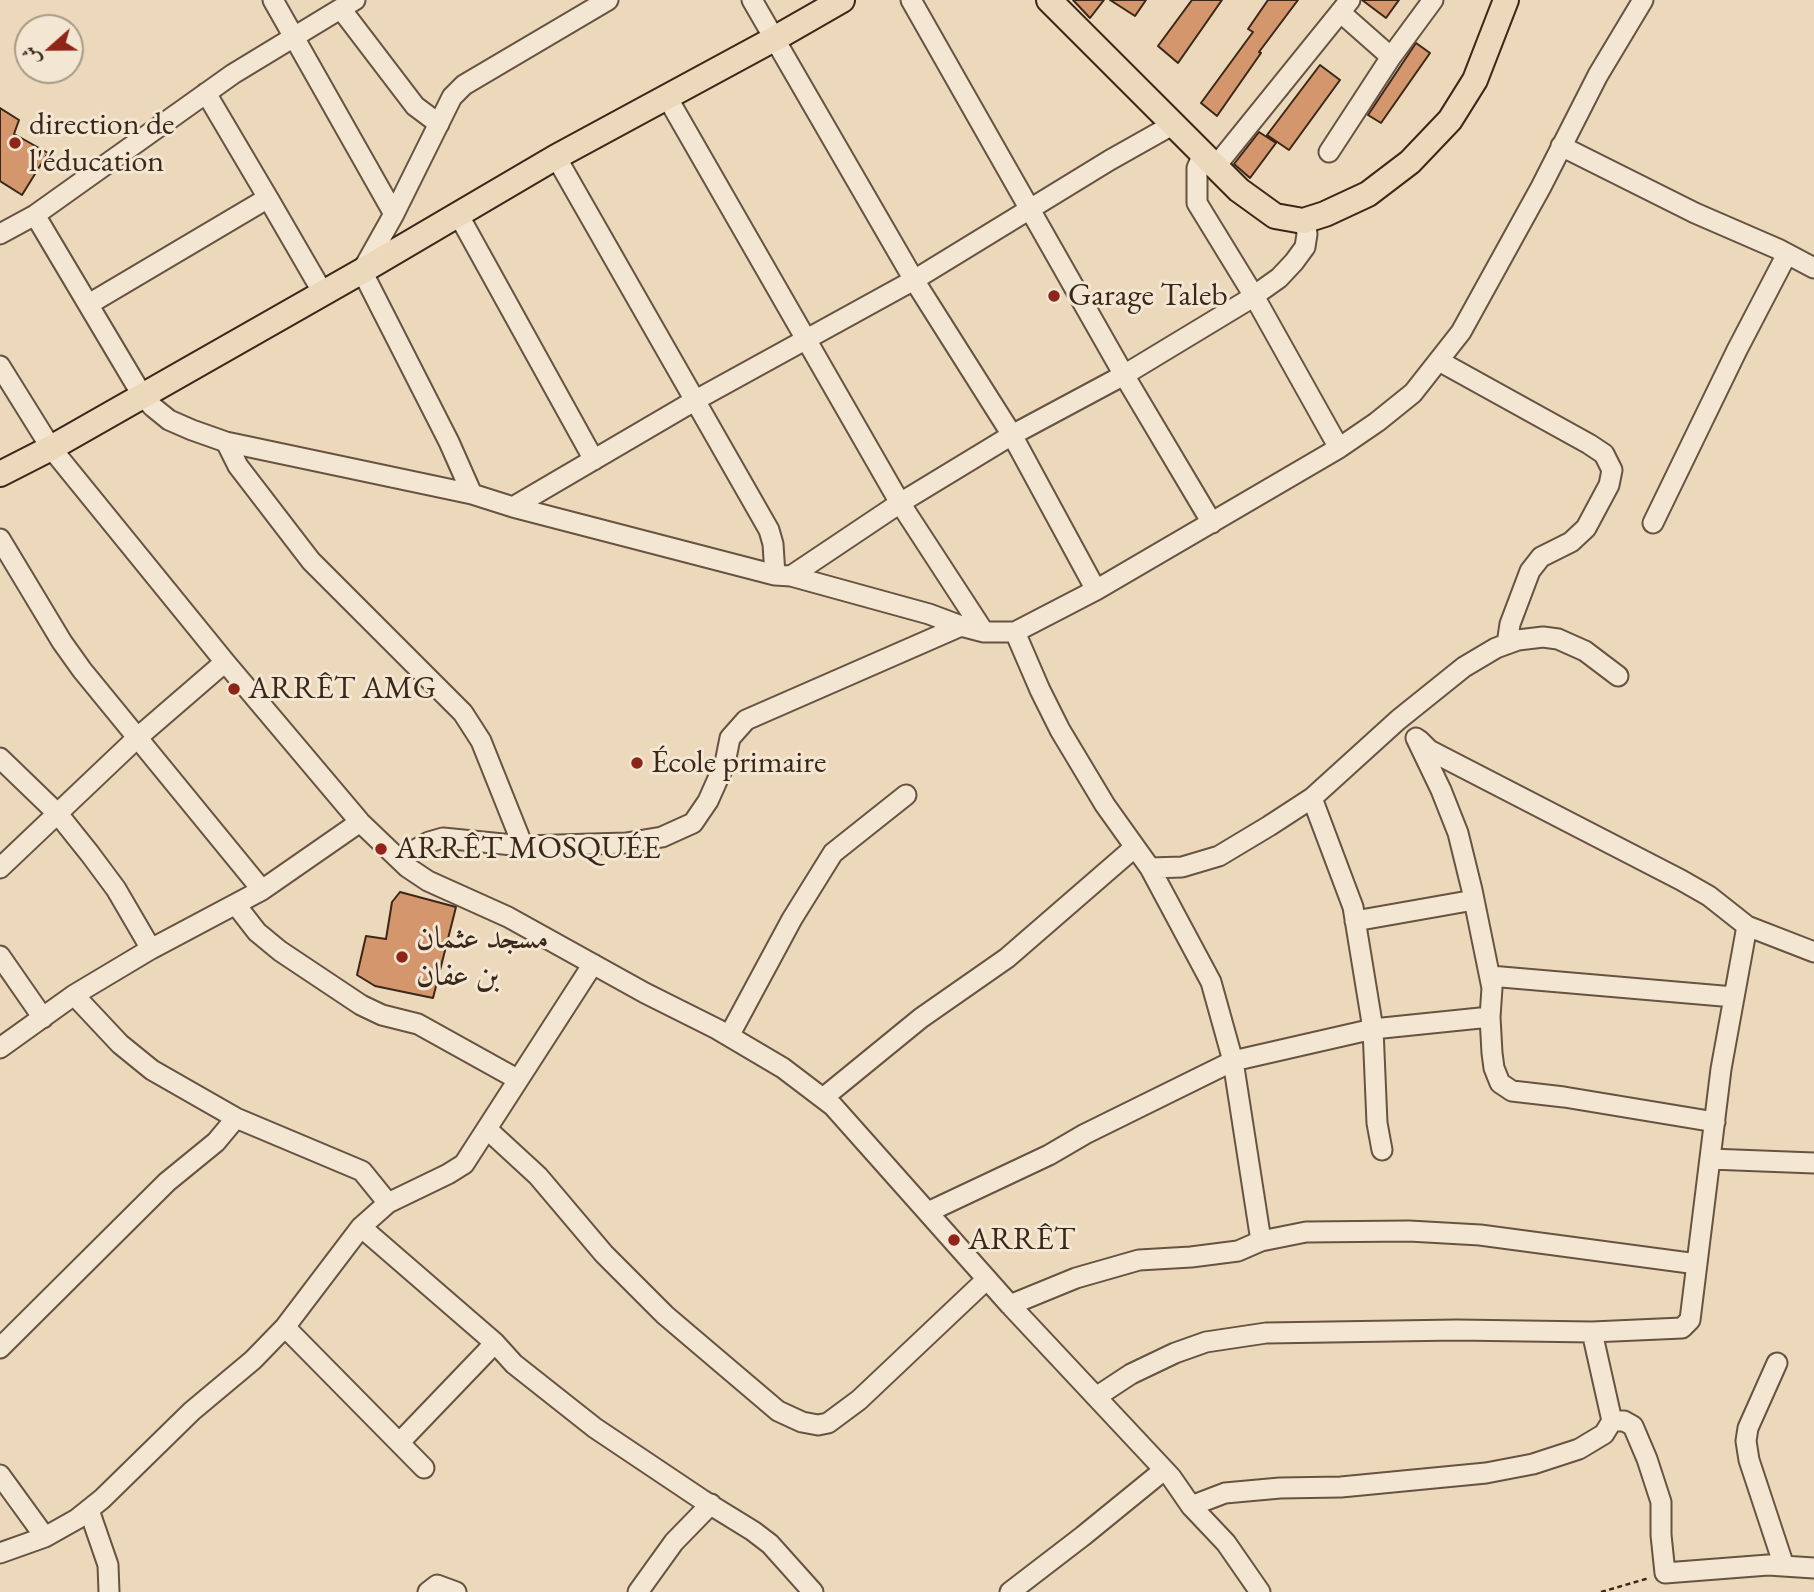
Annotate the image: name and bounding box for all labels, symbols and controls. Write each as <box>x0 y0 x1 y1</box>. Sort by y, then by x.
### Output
north arrow <box>14 14 84 84</box>
text: ش <box>16 43 46 69</box>
place label: direction de l'éducation <box>29 106 175 181</box>
marker: direction de l'éducation <box>7 135 23 151</box>
place label: Garage Taleb <box>1068 277 1228 315</box>
marker: Garage Taleb <box>1046 288 1062 304</box>
place label: ARRÊT AMG <box>248 670 436 708</box>
marker: ARRÊT AMG <box>226 681 242 697</box>
place label: École primaire <box>651 744 826 782</box>
marker: École primaire <box>629 755 645 771</box>
place label: ARRÊT MOSQUÉE <box>395 830 661 868</box>
marker: ARRÊT MOSQUÉE <box>373 841 389 857</box>
place label: مسجد عثمان بن عفان <box>416 920 549 995</box>
marker: مسجد عثمان بن عفان <box>394 949 410 965</box>
place label: ARRÊT <box>968 1221 1075 1259</box>
marker: ARRÊT <box>946 1232 962 1248</box>

